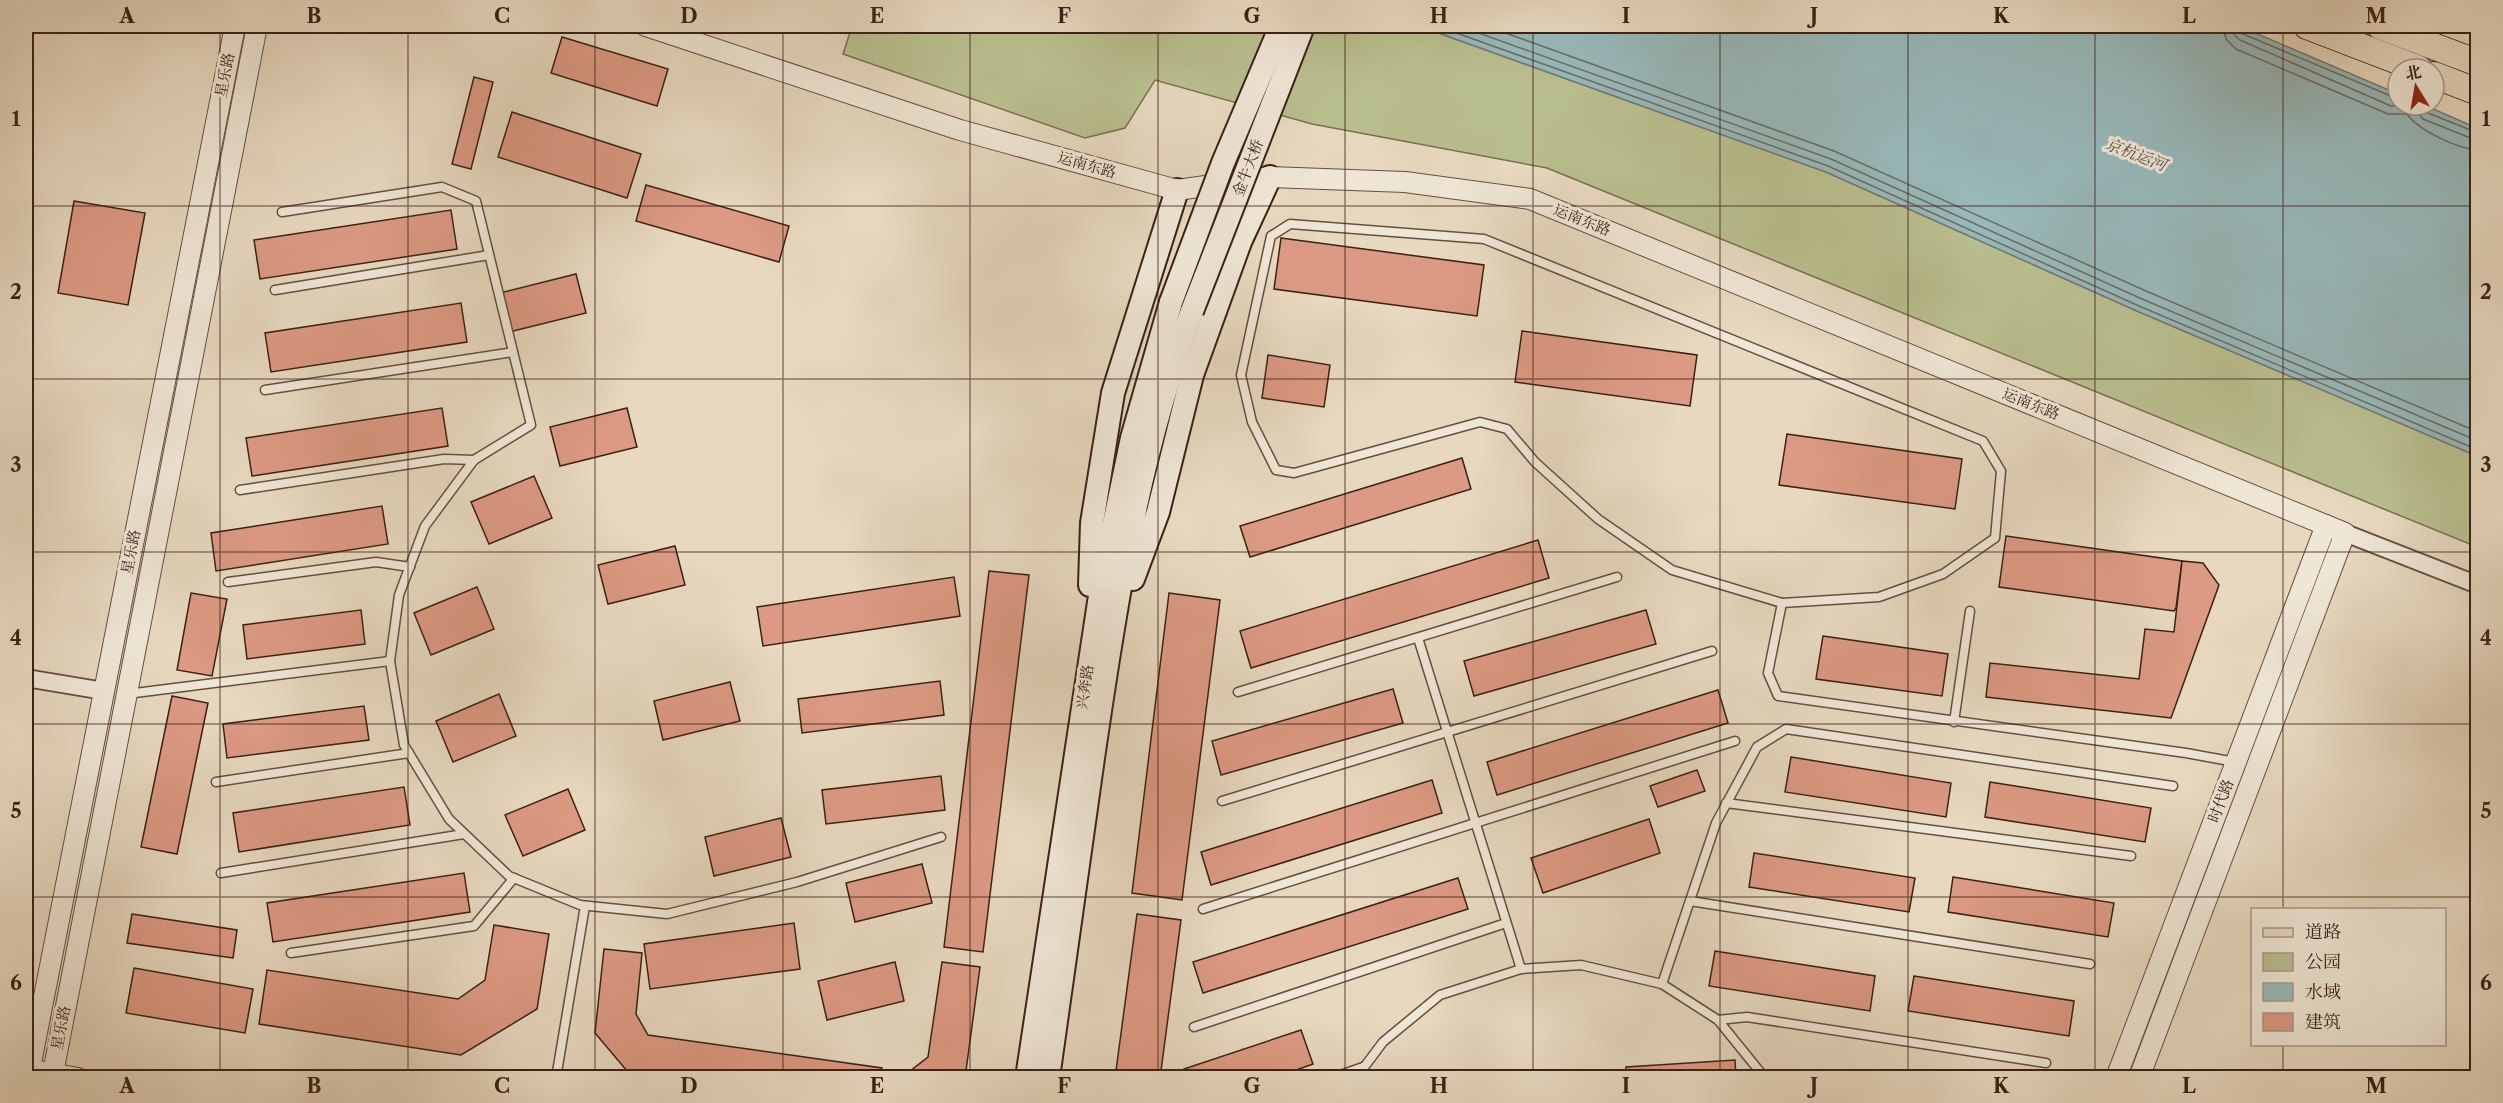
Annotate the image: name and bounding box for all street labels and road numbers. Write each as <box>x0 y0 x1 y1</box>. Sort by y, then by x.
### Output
street label: 星乐路 <box>211 51 238 99</box>
street label: 金牛大桥 <box>1228 136 1267 199</box>
street label: 运南东路 <box>1056 147 1119 182</box>
street label: 运南东路 <box>1551 199 1614 240</box>
street label: 运南东路 <box>2000 383 2063 424</box>
street label: 星乐路 <box>117 528 144 576</box>
street label: 兴奔路 <box>1072 663 1097 711</box>
street label: 时代路 <box>2204 776 2237 825</box>
street label: 星乐路 <box>47 1004 74 1052</box>

